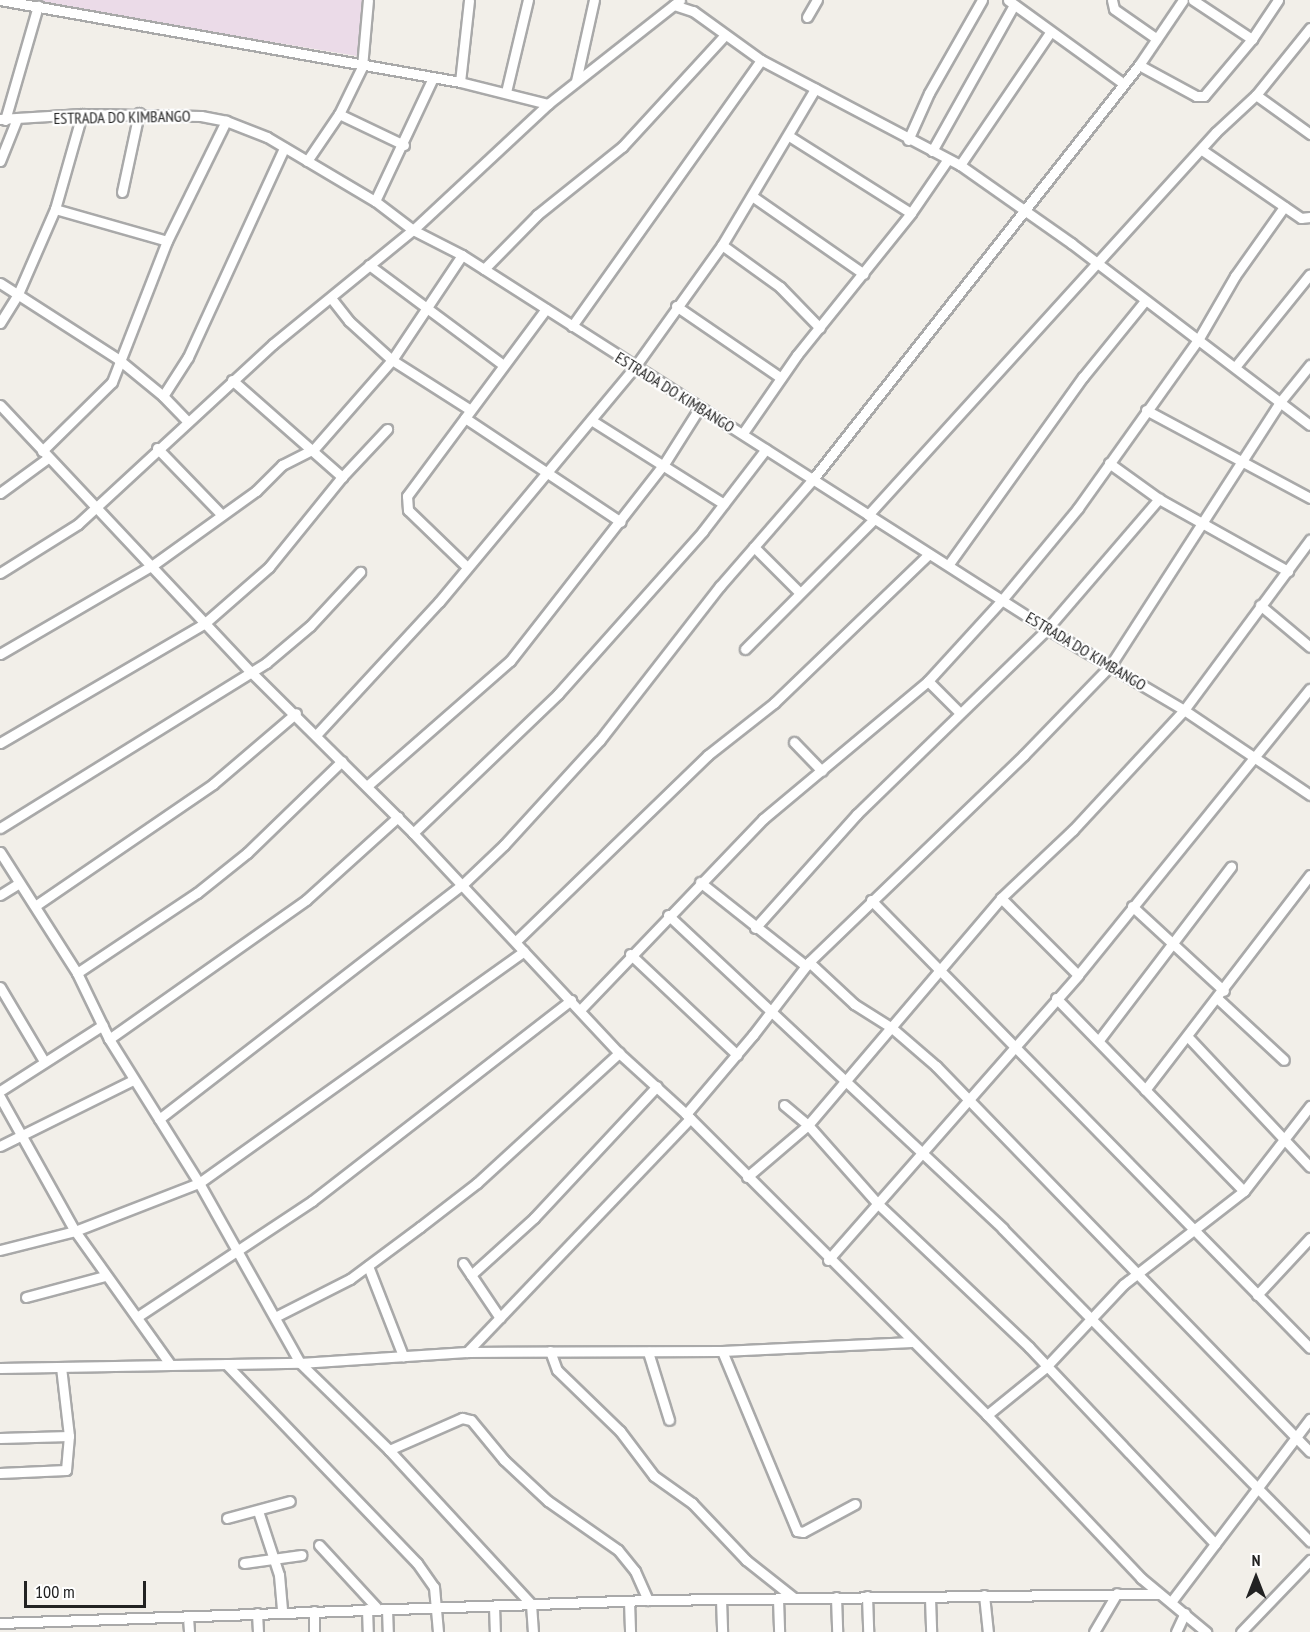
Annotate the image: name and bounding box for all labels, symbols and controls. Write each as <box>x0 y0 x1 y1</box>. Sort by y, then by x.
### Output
street label: ESTRADA DO KIMBANGO <box>53 106 191 128</box>
street label: ESTRADA DO KIMBANGO <box>612 347 738 437</box>
street label: ESTRADA DO KIMBANGO <box>1022 607 1150 695</box>
north arrow <box>1226 1548 1286 1608</box>
text: N <box>1252 1550 1260 1570</box>
scale bar <box>27 1569 148 1607</box>
text: 100 m <box>35 1580 75 1603</box>

